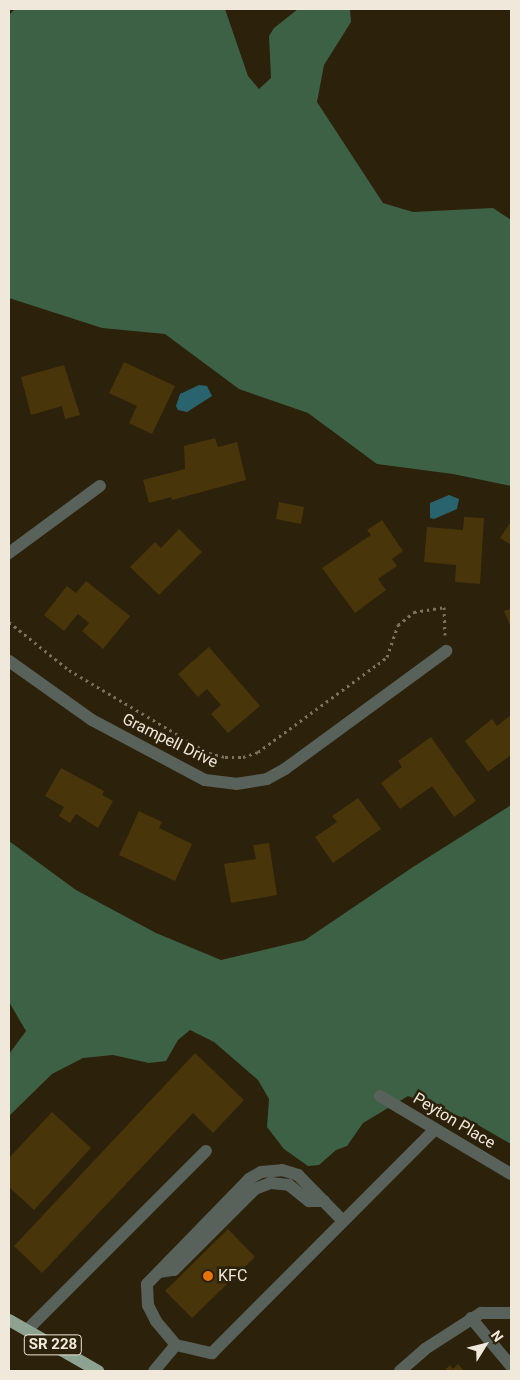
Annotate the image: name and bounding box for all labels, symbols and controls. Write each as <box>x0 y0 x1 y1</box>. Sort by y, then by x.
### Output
street label: Grampell Drive <box>119 710 221 772</box>
street label: Peyton Place <box>409 1089 499 1153</box>
place label: KFC <box>218 1266 247 1286</box>
marker: KFC <box>202 1270 214 1282</box>
north arrow <box>460 1320 510 1370</box>
text: N <box>488 1327 507 1345</box>
road number: SR 228 <box>23 1332 83 1358</box>

